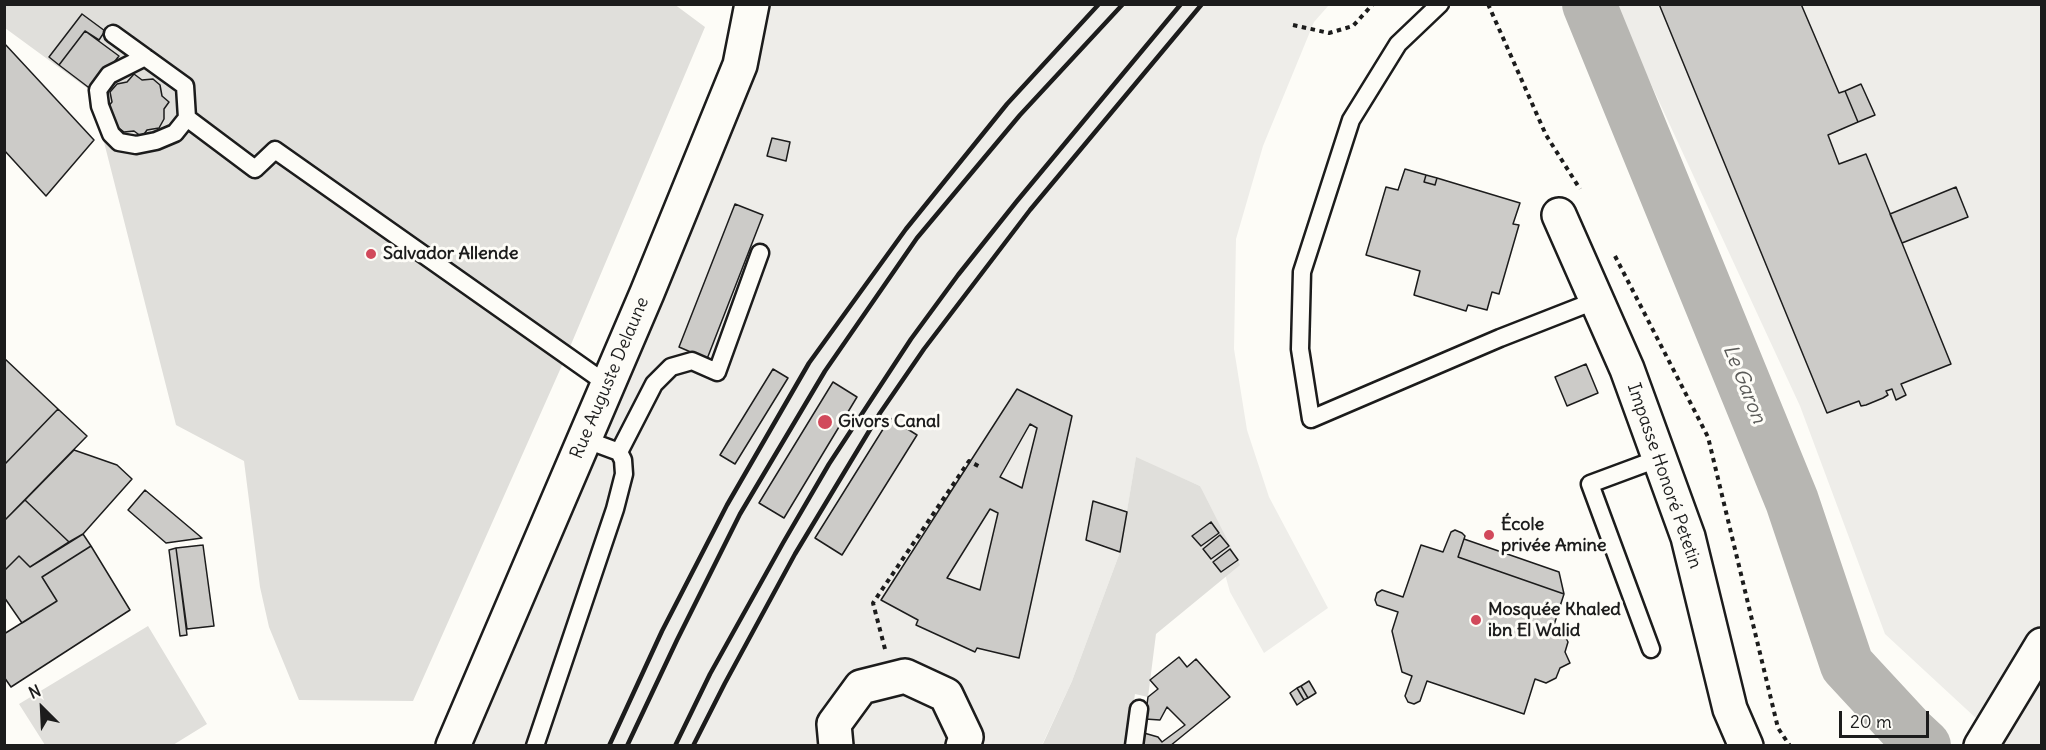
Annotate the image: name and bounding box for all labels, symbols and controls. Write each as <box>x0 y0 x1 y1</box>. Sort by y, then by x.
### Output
place label: Salvador Allende <box>383 243 518 265</box>
marker: Salvador Allende <box>364 247 378 261</box>
street label: Rue Auguste Delaune <box>566 294 654 462</box>
water label: Le Garon <box>1717 341 1771 427</box>
street label: Impasse Honoré Petetin <box>1622 380 1706 572</box>
place label: Givors Canal <box>838 411 940 433</box>
marker: Givors Canal <box>816 413 834 431</box>
place label: École privée Amine <box>1501 514 1607 556</box>
marker: École privée Amine <box>1482 528 1496 542</box>
place label: Mosquée Khaled ibn El Walid <box>1488 599 1621 642</box>
marker: Mosquée Khaled ibn El Walid <box>1469 613 1483 627</box>
north arrow <box>12 678 72 738</box>
text: N <box>26 680 44 703</box>
scale bar <box>1842 699 1932 737</box>
text: 20 m <box>1850 710 1892 733</box>

